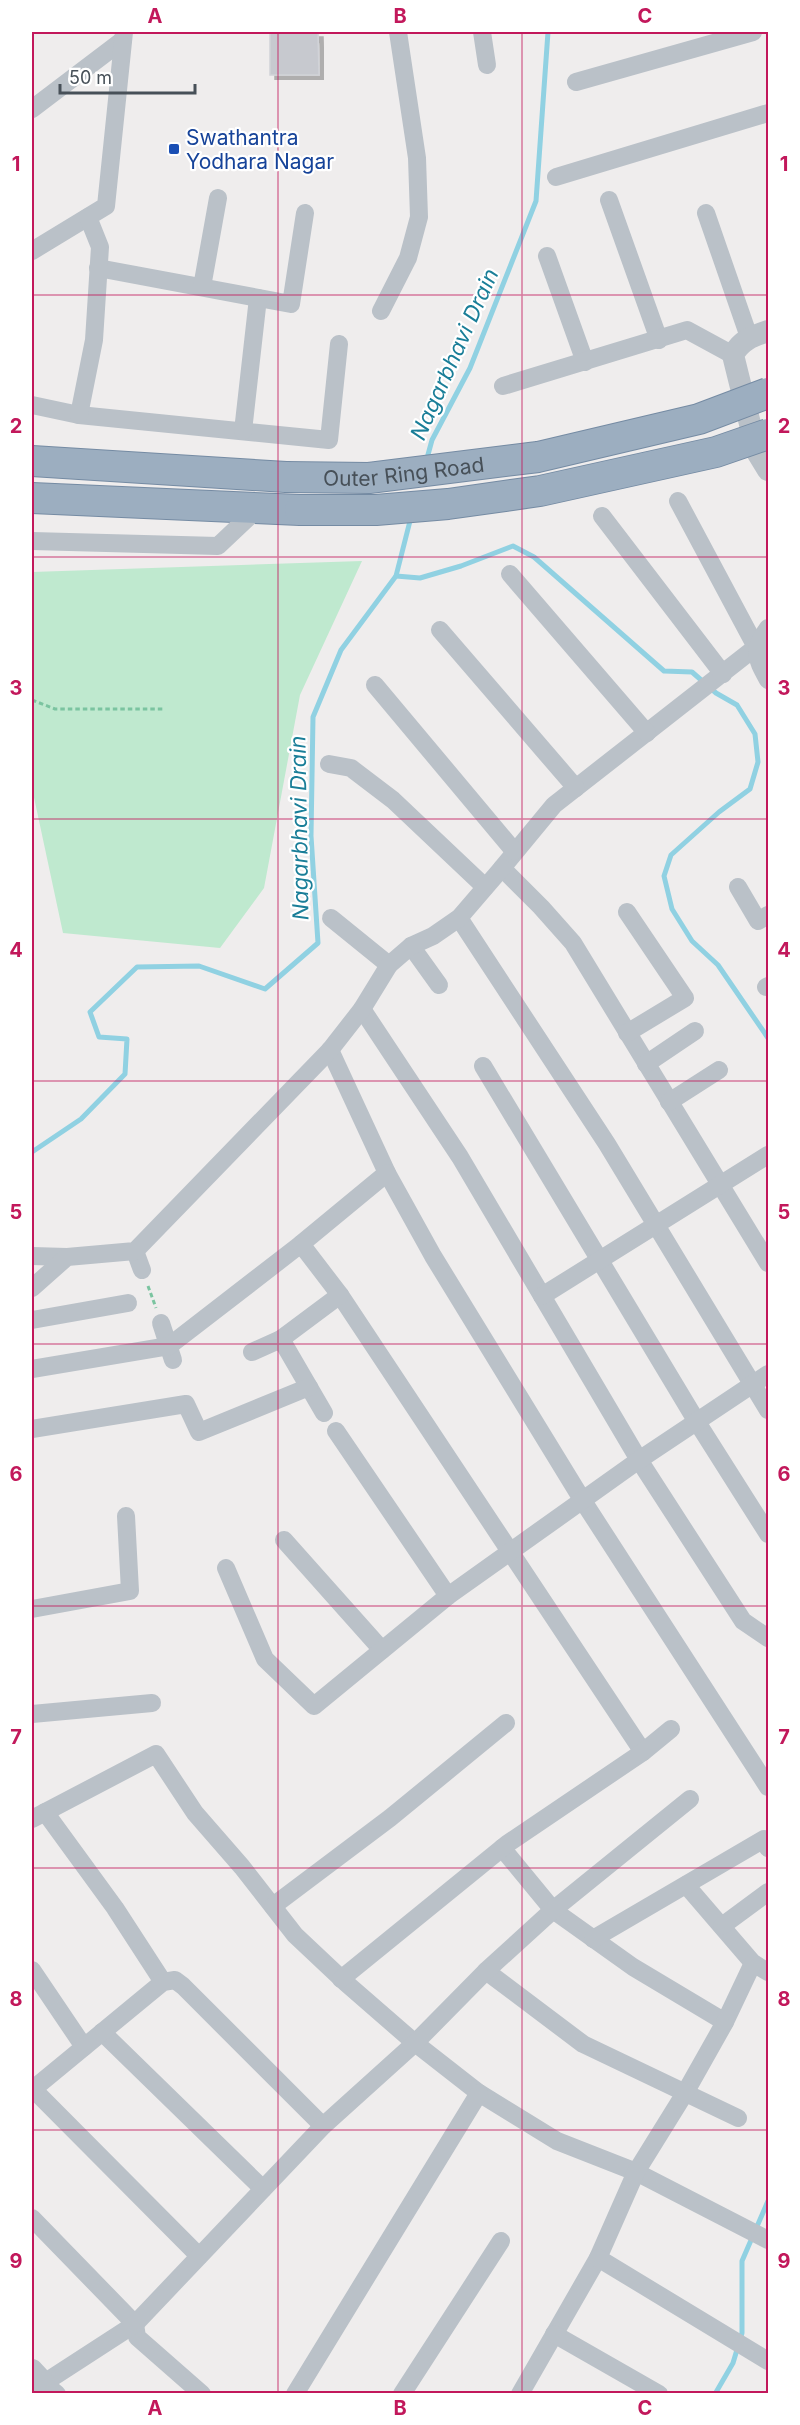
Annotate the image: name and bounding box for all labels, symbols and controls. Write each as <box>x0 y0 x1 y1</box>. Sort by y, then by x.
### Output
text: A <box>148 4 163 28</box>
text: B <box>393 4 407 28</box>
text: C <box>638 4 652 28</box>
scale bar <box>60 57 195 95</box>
text: 50 m <box>69 67 112 88</box>
place label: Swathantra Yodhara Nagar <box>186 125 334 174</box>
marker: Swathantra Yodhara Nagar <box>167 142 181 156</box>
text: 1 <box>12 152 20 176</box>
text: 1 <box>780 152 788 176</box>
water label: Nagarbhavi Drain <box>405 264 503 444</box>
text: 2 <box>10 414 22 438</box>
text: 2 <box>778 414 790 438</box>
street label: Outer Ring Road <box>323 451 486 491</box>
text: 3 <box>10 676 22 700</box>
text: 3 <box>778 676 790 700</box>
water label: Nagarbhavi Drain <box>284 735 314 921</box>
text: 4 <box>9 938 23 962</box>
text: 4 <box>777 938 791 962</box>
text: 5 <box>10 1200 22 1224</box>
text: 5 <box>778 1200 790 1224</box>
text: 6 <box>10 1462 23 1486</box>
text: 6 <box>778 1462 791 1486</box>
text: 7 <box>10 1725 22 1749</box>
text: 7 <box>778 1725 790 1749</box>
text: 8 <box>9 1987 23 2011</box>
text: 8 <box>777 1987 791 2011</box>
text: 9 <box>10 2249 23 2273</box>
text: 9 <box>778 2249 791 2273</box>
text: A <box>148 2396 163 2420</box>
text: B <box>393 2396 407 2420</box>
text: C <box>638 2396 652 2420</box>

